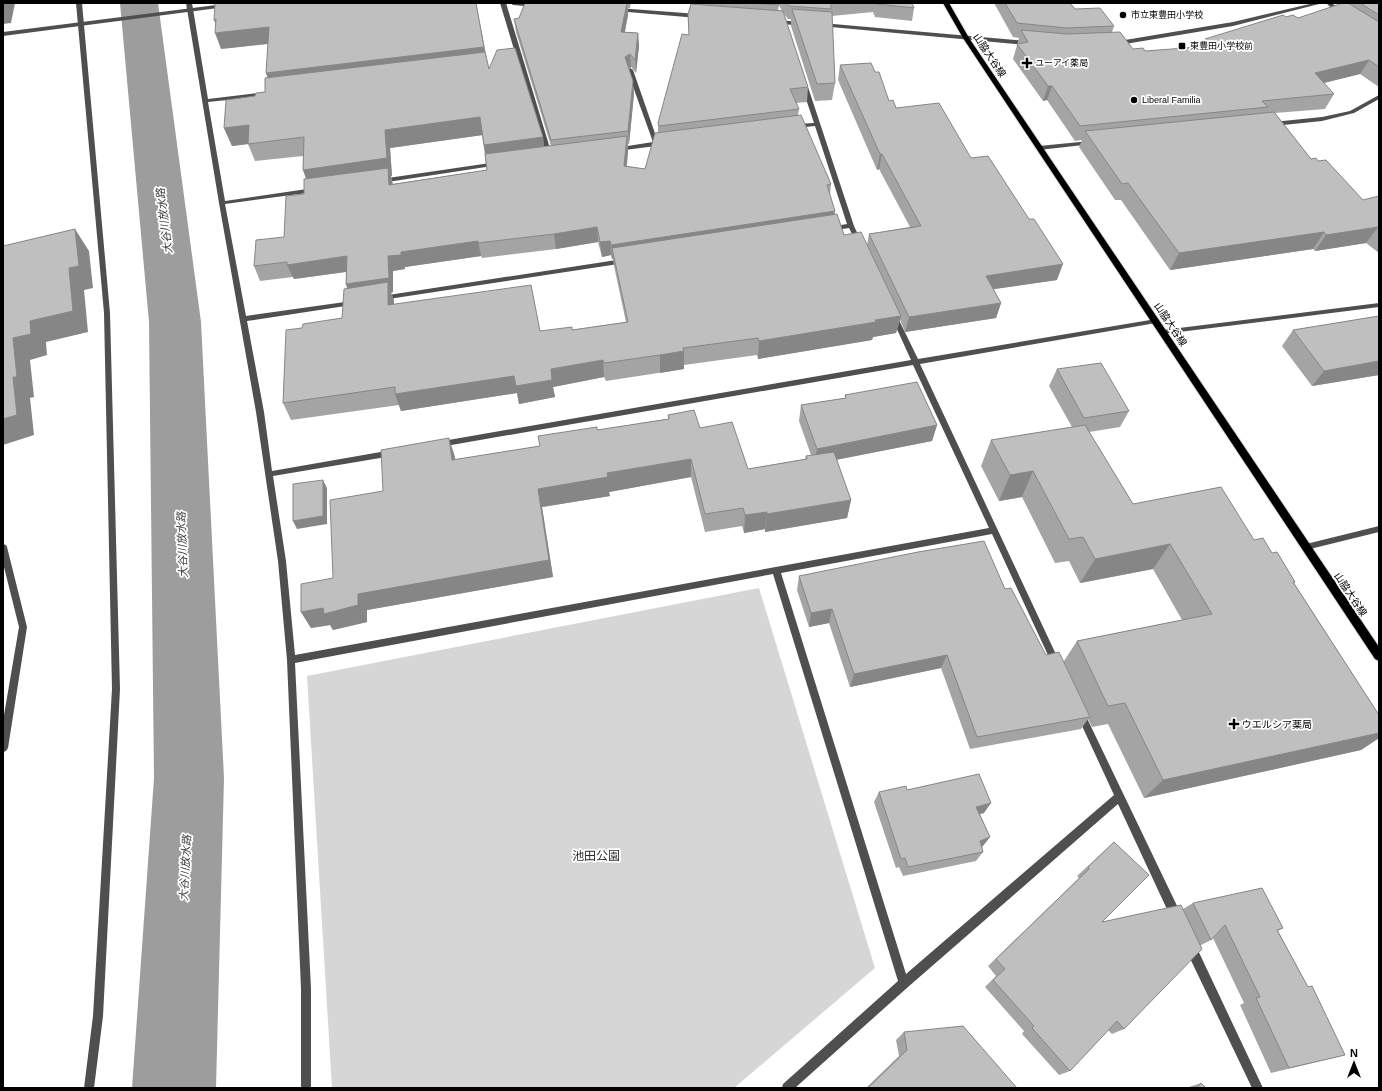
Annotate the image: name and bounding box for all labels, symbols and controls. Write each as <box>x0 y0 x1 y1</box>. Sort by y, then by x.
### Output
marker: 市立東豊田小学校 <box>1118 10 1128 20</box>
place label: 市立東豊田小学校 <box>1131 10 1203 20</box>
street label: 山脇大谷線 <box>971 31 1008 79</box>
marker: 東豊田小学校前 <box>1177 41 1187 51</box>
place label: 東豊田小学校前 <box>1190 41 1253 51</box>
marker: ユーアイ薬局 <box>1022 58 1032 68</box>
place label: ユーアイ薬局 <box>1035 58 1088 68</box>
marker: Liberal Familia <box>1129 95 1139 105</box>
place label: Liberal Familia <box>1142 95 1201 105</box>
water label: 大谷川放水路 <box>154 187 174 254</box>
street label: 山脇大谷線 <box>1152 300 1189 348</box>
water label: 大谷川放水路 <box>175 511 189 578</box>
street label: 山脇大谷線 <box>1332 570 1369 618</box>
marker: ウエルシア薬局 <box>1229 719 1239 729</box>
place label: ウエルシア薬局 <box>1242 719 1312 730</box>
water label: 大谷川放水路 <box>177 834 193 901</box>
park label: 池田公園 <box>572 849 620 863</box>
north arrow <box>1334 1043 1374 1083</box>
text: N <box>1350 1047 1358 1059</box>

